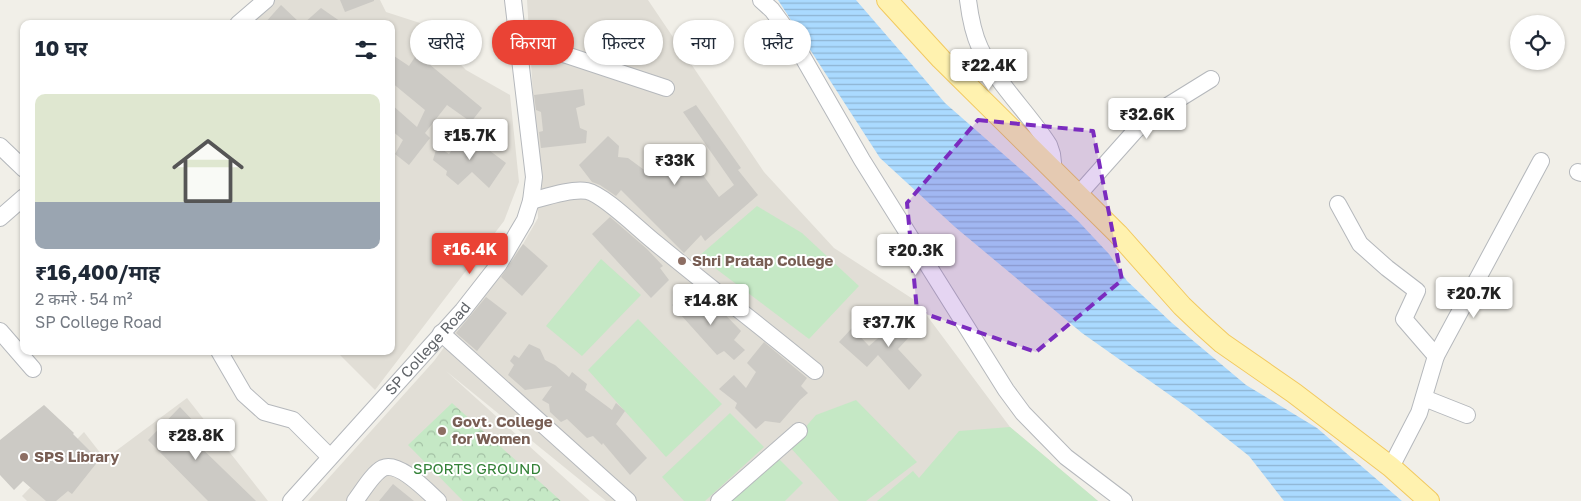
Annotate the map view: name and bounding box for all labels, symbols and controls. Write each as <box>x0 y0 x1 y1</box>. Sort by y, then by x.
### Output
map controls <box>1510 15 1565 70</box>
button: locate <box>1510 15 1565 70</box>
chip: खरीदें <box>410 20 482 65</box>
chip: किराया <box>492 20 574 65</box>
chip: फ़िल्टर <box>584 20 663 65</box>
chip: नया <box>673 20 734 65</box>
chip: फ़्लैट <box>744 20 811 65</box>
text: 10 घर <box>35 35 88 61</box>
icon: filters <box>352 36 380 64</box>
pin: ₹22.4K <box>948 48 1030 91</box>
text: ₹22.4K <box>961 55 1017 75</box>
pin: ₹32.6K <box>1106 98 1188 140</box>
text: ₹32.6K <box>1119 104 1175 124</box>
pin: ₹15.7K <box>429 119 511 161</box>
text: ₹15.7K <box>444 125 496 145</box>
icon: home <box>163 126 253 216</box>
pin: ₹33K <box>645 144 705 186</box>
text: ₹33K <box>655 150 695 170</box>
pin: ₹16.4K <box>429 232 511 275</box>
pin: ₹20.3K <box>875 234 957 276</box>
text: ₹16.4K <box>443 239 497 259</box>
text: ₹20.3K <box>888 240 944 260</box>
place label: Shri Pratap College <box>692 251 834 269</box>
marker: Shri Pratap College <box>676 255 688 267</box>
text: ₹16,400/माह <box>35 259 160 285</box>
pin: ₹20.7K <box>1433 276 1515 319</box>
text: ₹20.7K <box>1447 283 1501 303</box>
pin: ₹14.8K <box>670 284 752 326</box>
text: 2 कमरे · 54 m² <box>35 289 132 309</box>
text: ₹14.8K <box>684 290 738 310</box>
street label: SP College Road <box>381 298 474 398</box>
pin: ₹37.7K <box>848 306 930 348</box>
text: SP College Road <box>35 312 162 332</box>
text: ₹37.7K <box>862 312 916 332</box>
place label: Govt. College for Women <box>452 412 553 447</box>
pin: ₹28.8K <box>155 418 237 461</box>
text: ₹28.8K <box>168 425 224 445</box>
marker: Govt. College for Women <box>436 425 448 437</box>
place label: SPS Library <box>34 447 119 465</box>
marker: SPS Library <box>18 451 30 463</box>
park label: SPORTS GROUND <box>413 459 541 477</box>

